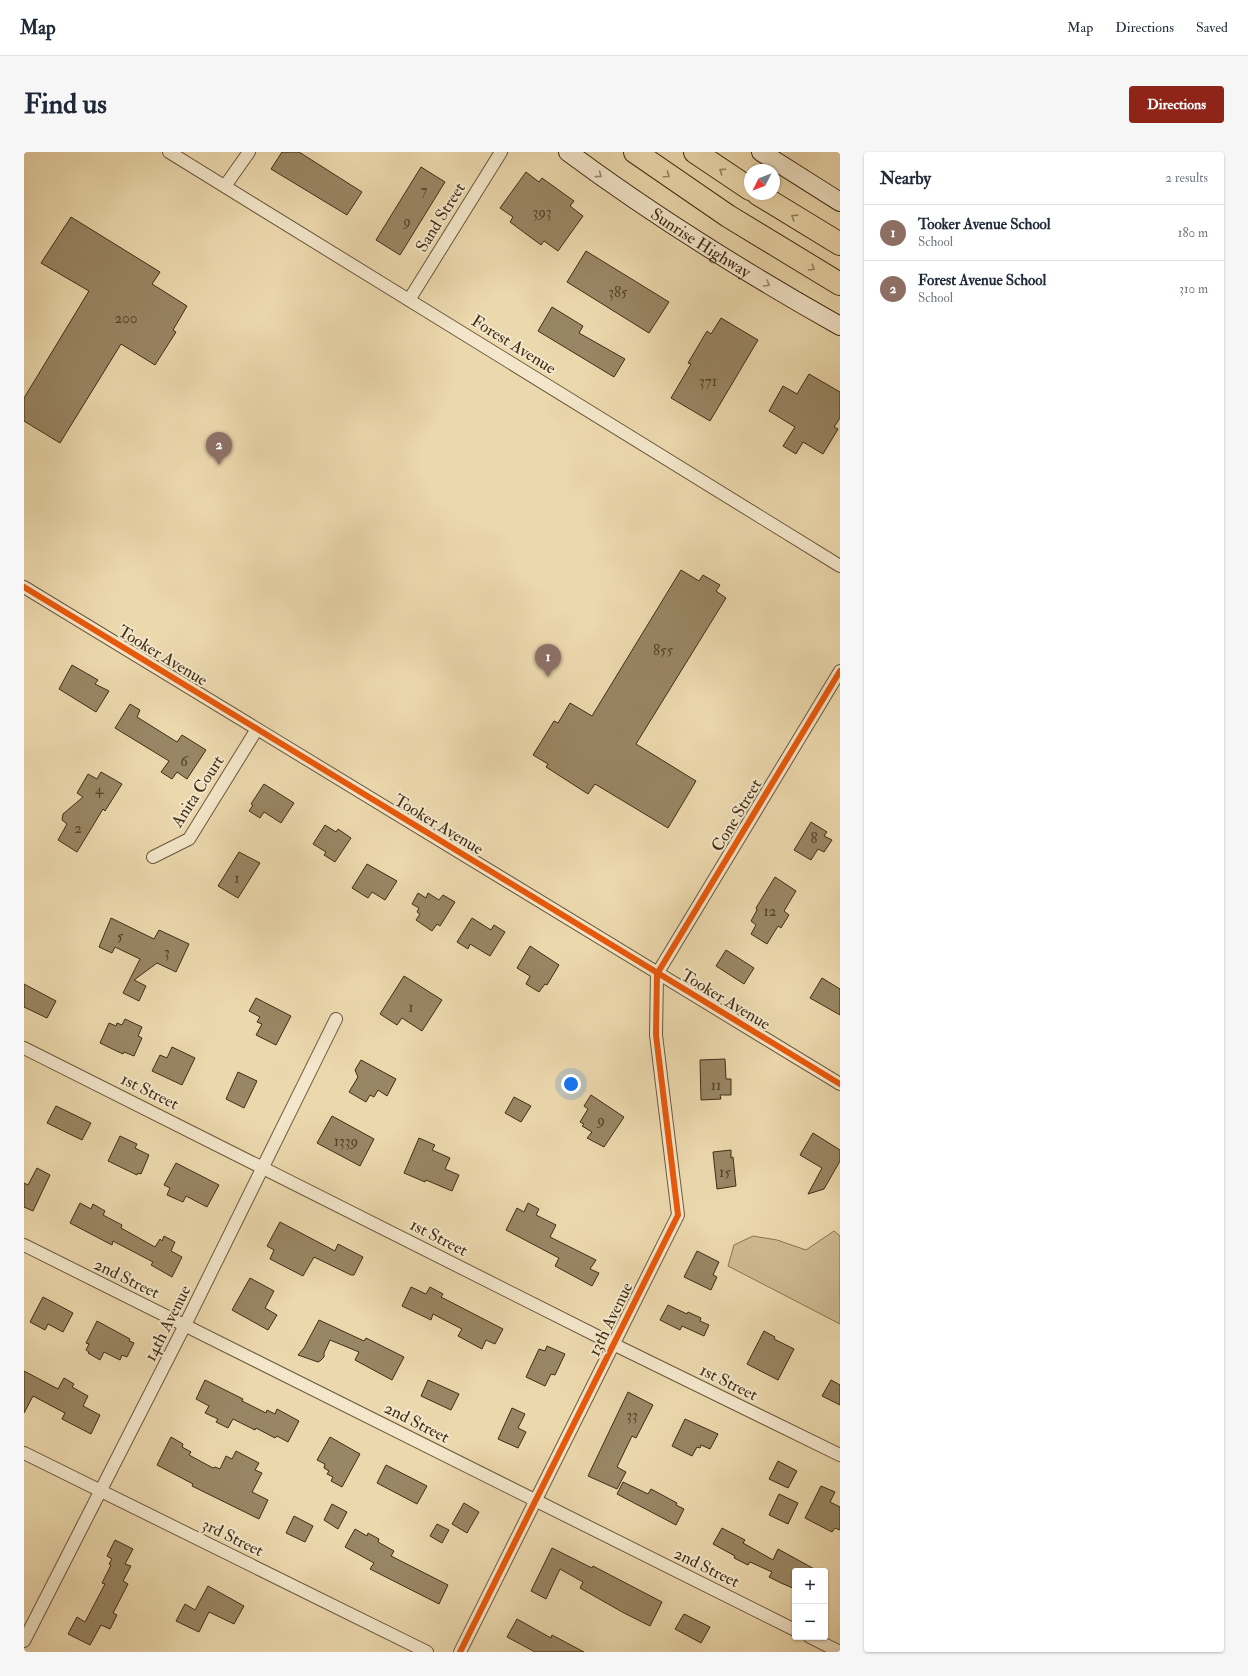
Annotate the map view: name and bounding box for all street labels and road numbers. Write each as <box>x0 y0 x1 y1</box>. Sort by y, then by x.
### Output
street label: Sand Street <box>411 178 470 256</box>
street label: Sunrise Highway <box>647 203 755 284</box>
street label: Forest Avenue <box>467 310 560 379</box>
street label: Tooker Avenue <box>114 620 211 690</box>
street label: Anita Court <box>166 751 229 832</box>
street label: Cone Street <box>707 775 767 855</box>
street label: Tooker Avenue <box>390 789 487 859</box>
street label: Tooker Avenue <box>677 964 774 1034</box>
street label: 1st Street <box>117 1068 183 1115</box>
street label: 1st Street <box>406 1214 472 1261</box>
street label: 2nd Street <box>91 1254 163 1303</box>
street label: 13th Avenue <box>584 1279 637 1360</box>
street label: 14th Avenue <box>139 1282 196 1365</box>
street label: 1st Street <box>696 1359 762 1406</box>
street label: 2nd Street <box>381 1397 453 1448</box>
street label: 3rd Street <box>199 1514 267 1561</box>
street label: 2nd Street <box>671 1543 743 1592</box>

